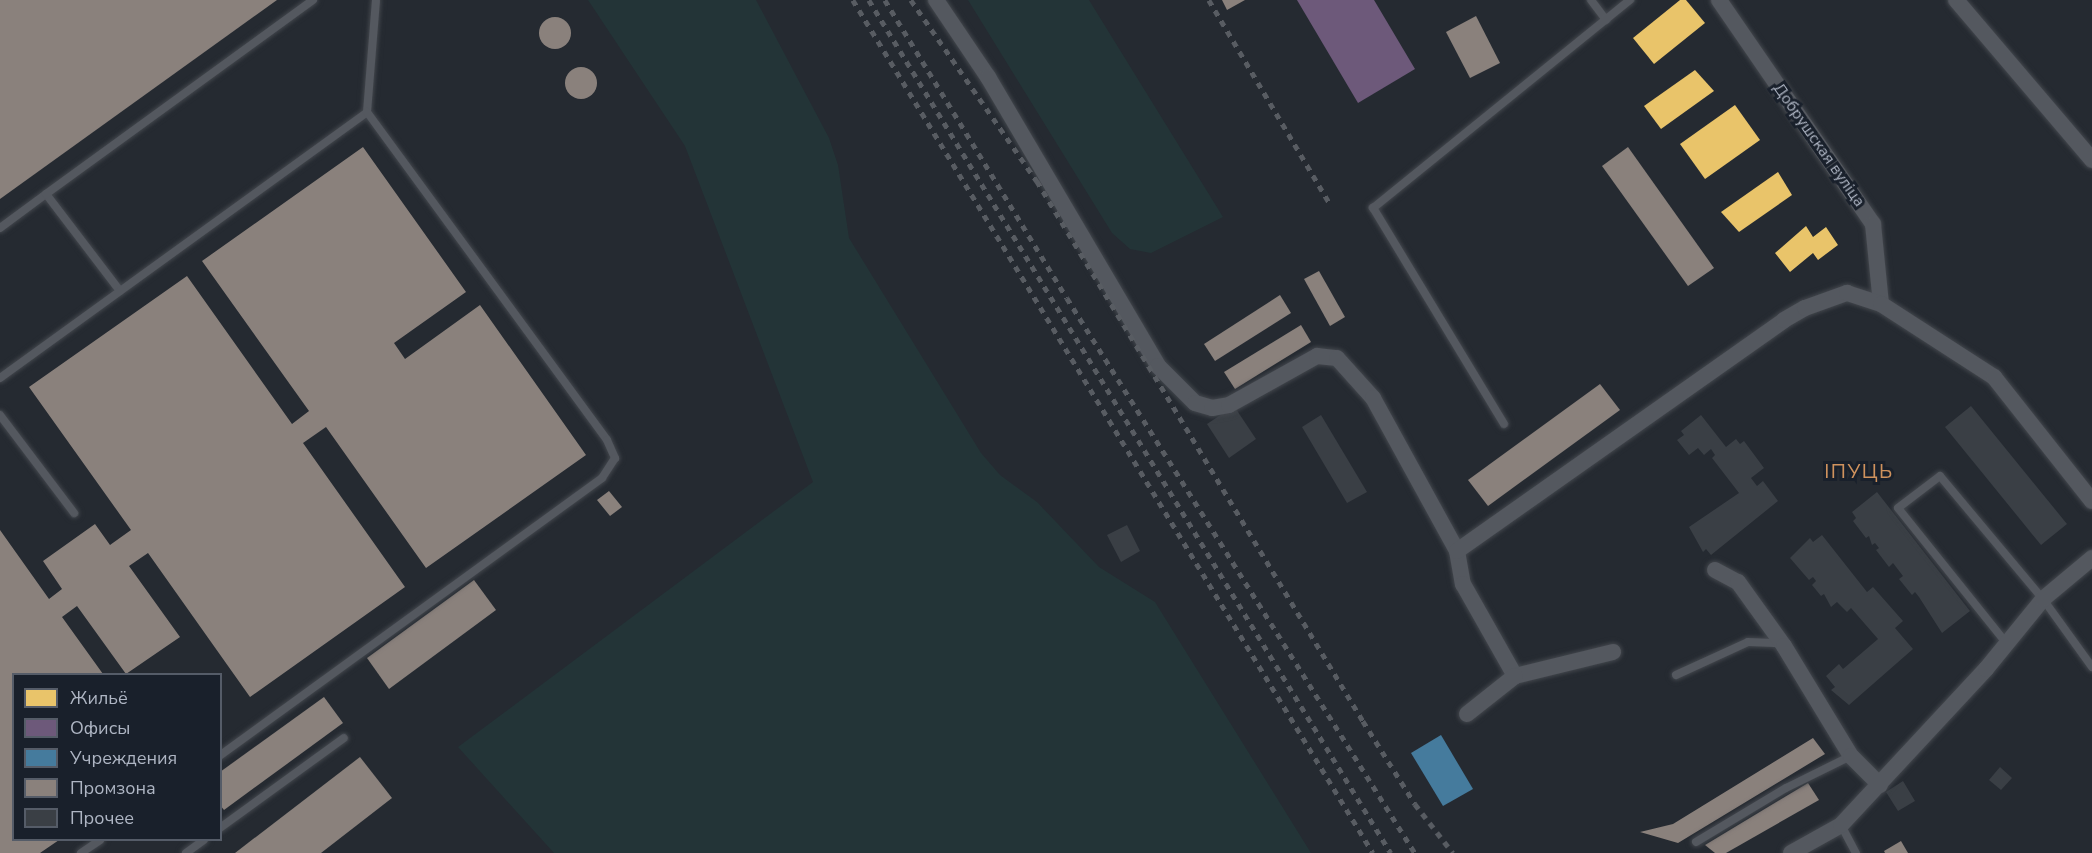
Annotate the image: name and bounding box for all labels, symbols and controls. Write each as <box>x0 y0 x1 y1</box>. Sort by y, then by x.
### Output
street label: Добрушская вуліца <box>1769 80 1869 210</box>
district label: ІПУЦЬ <box>1824 459 1894 483</box>
legend <box>12 673 222 841</box>
text: Жильё <box>70 686 128 710</box>
text: Офисы <box>70 716 130 740</box>
text: Учреждения <box>70 746 177 770</box>
text: Промзона <box>70 776 156 800</box>
text: Прочее <box>70 806 134 830</box>

